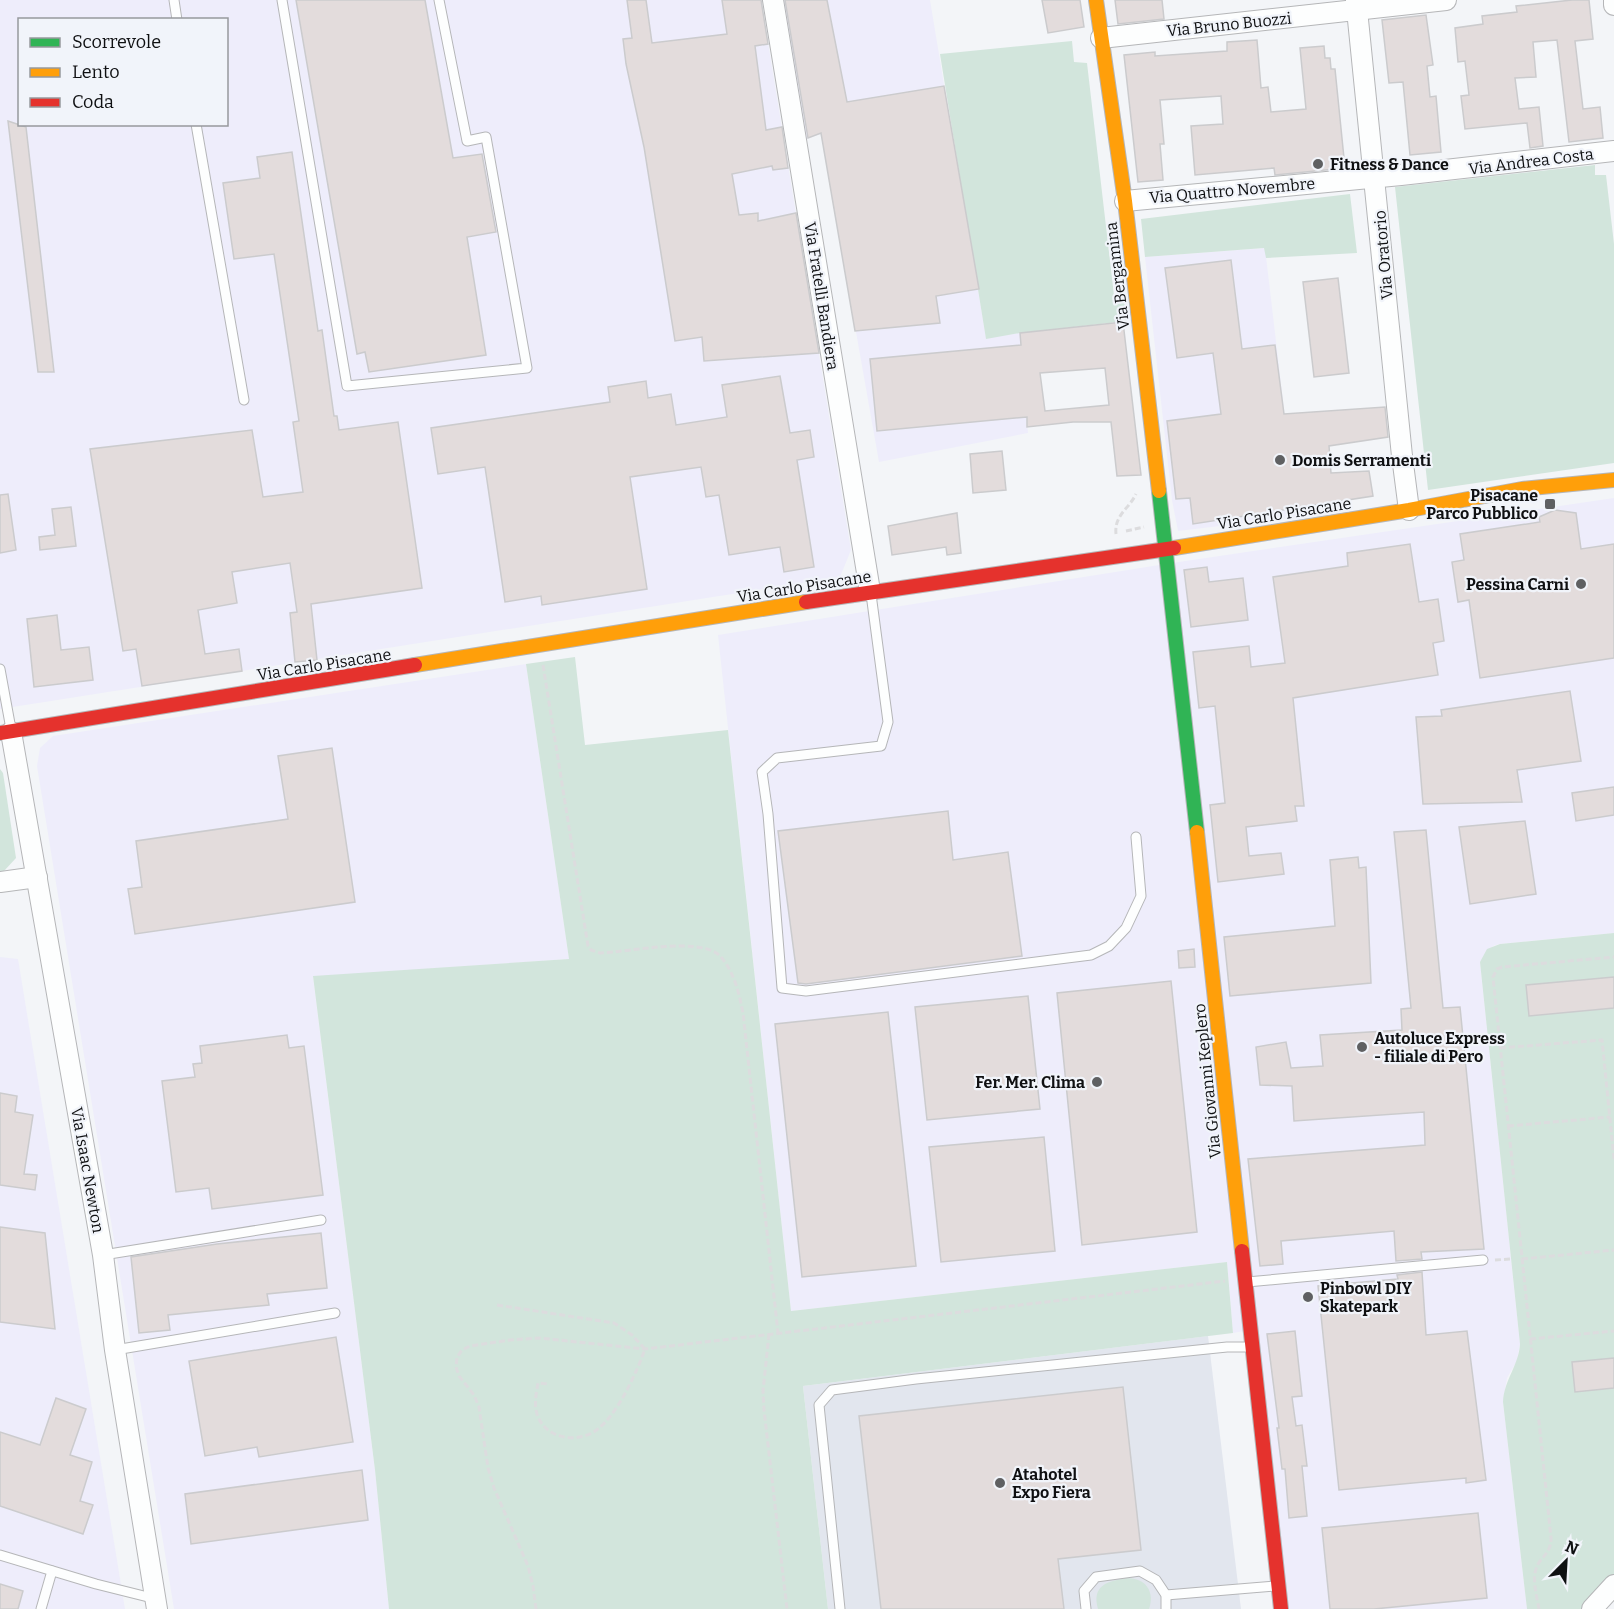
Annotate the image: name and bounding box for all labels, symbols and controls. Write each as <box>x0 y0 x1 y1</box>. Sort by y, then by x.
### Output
street label: Via Bruno Buozzi <box>1166 8 1293 41</box>
legend <box>18 18 228 126</box>
text: Scorrevole <box>72 31 161 53</box>
text: Lento <box>72 61 120 83</box>
text: Coda <box>72 91 114 113</box>
street label: Via Andrea Costa <box>1467 144 1595 179</box>
place label: Fitness & Dance <box>1330 155 1449 174</box>
marker: Fitness & Dance <box>1311 157 1325 171</box>
street label: Via Quattro Novembre <box>1148 174 1316 207</box>
street label: Via Oratorio <box>1370 210 1397 300</box>
street label: Via Bergamina <box>1101 220 1134 331</box>
street label: Via Fratelli Bandiera <box>800 221 843 372</box>
place label: Domis Serramenti <box>1292 451 1431 470</box>
marker: Domis Serramenti <box>1273 453 1287 467</box>
place label: Pisacane Parco Pubblico <box>1426 486 1538 523</box>
street label: Via Carlo Pisacane <box>1216 494 1352 533</box>
marker: Pisacane Parco Pubblico <box>1543 497 1557 511</box>
street label: Via Carlo Pisacane <box>736 567 872 606</box>
place label: Pessina Carni <box>1466 575 1569 594</box>
marker: Pessina Carni <box>1574 577 1588 591</box>
street label: Via Carlo Pisacane <box>256 645 392 684</box>
street label: Via Giovanni Keplero <box>1190 1003 1225 1159</box>
place label: Autoluce Express - filiale di Pero <box>1374 1029 1505 1066</box>
marker: Autoluce Express - filiale di Pero <box>1355 1040 1369 1054</box>
place label: Fer. Mer. Clima <box>975 1073 1085 1092</box>
marker: Fer. Mer. Clima <box>1090 1075 1104 1089</box>
street label: Via Isaac Newton <box>67 1106 108 1235</box>
place label: Pinbowl DIY Skatepark <box>1320 1279 1413 1316</box>
marker: Pinbowl DIY Skatepark <box>1301 1290 1315 1304</box>
place label: Atahotel Expo Fiera <box>1012 1465 1091 1502</box>
marker: Atahotel Expo Fiera <box>993 1476 1007 1490</box>
north arrow <box>1536 1531 1596 1591</box>
text: N <box>1562 1537 1581 1559</box>

